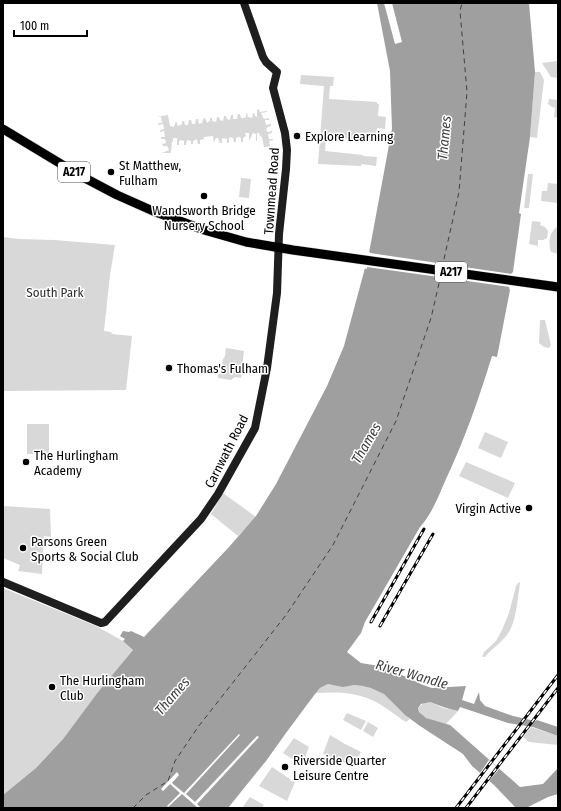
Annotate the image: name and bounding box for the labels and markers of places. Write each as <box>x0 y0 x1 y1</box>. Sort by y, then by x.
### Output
place label: Explore Learning <box>305 129 394 144</box>
marker: Explore Learning <box>292 131 302 141</box>
place label: St Matthew, Fulham <box>119 158 181 188</box>
marker: St Matthew, Fulham <box>106 167 116 177</box>
marker: Wandsworth Bridge Nursery School <box>199 191 209 201</box>
place label: Wandsworth Bridge Nursery School <box>152 203 256 233</box>
place label: Thomas's Fulham <box>177 361 268 376</box>
marker: Thomas's Fulham <box>164 363 174 373</box>
place label: The Hurlingham Academy <box>34 448 118 478</box>
marker: The Hurlingham Academy <box>21 457 31 467</box>
place label: Virgin Active <box>455 501 521 516</box>
marker: Virgin Active <box>524 503 534 513</box>
place label: Parsons Green Sports & Social Club <box>31 534 139 564</box>
marker: Parsons Green Sports & Social Club <box>18 543 28 553</box>
place label: The Hurlingham Club <box>60 673 144 703</box>
marker: The Hurlingham Club <box>47 682 57 692</box>
place label: Riverside Quarter Leisure Centre <box>293 753 386 783</box>
marker: Riverside Quarter Leisure Centre <box>280 762 290 772</box>

